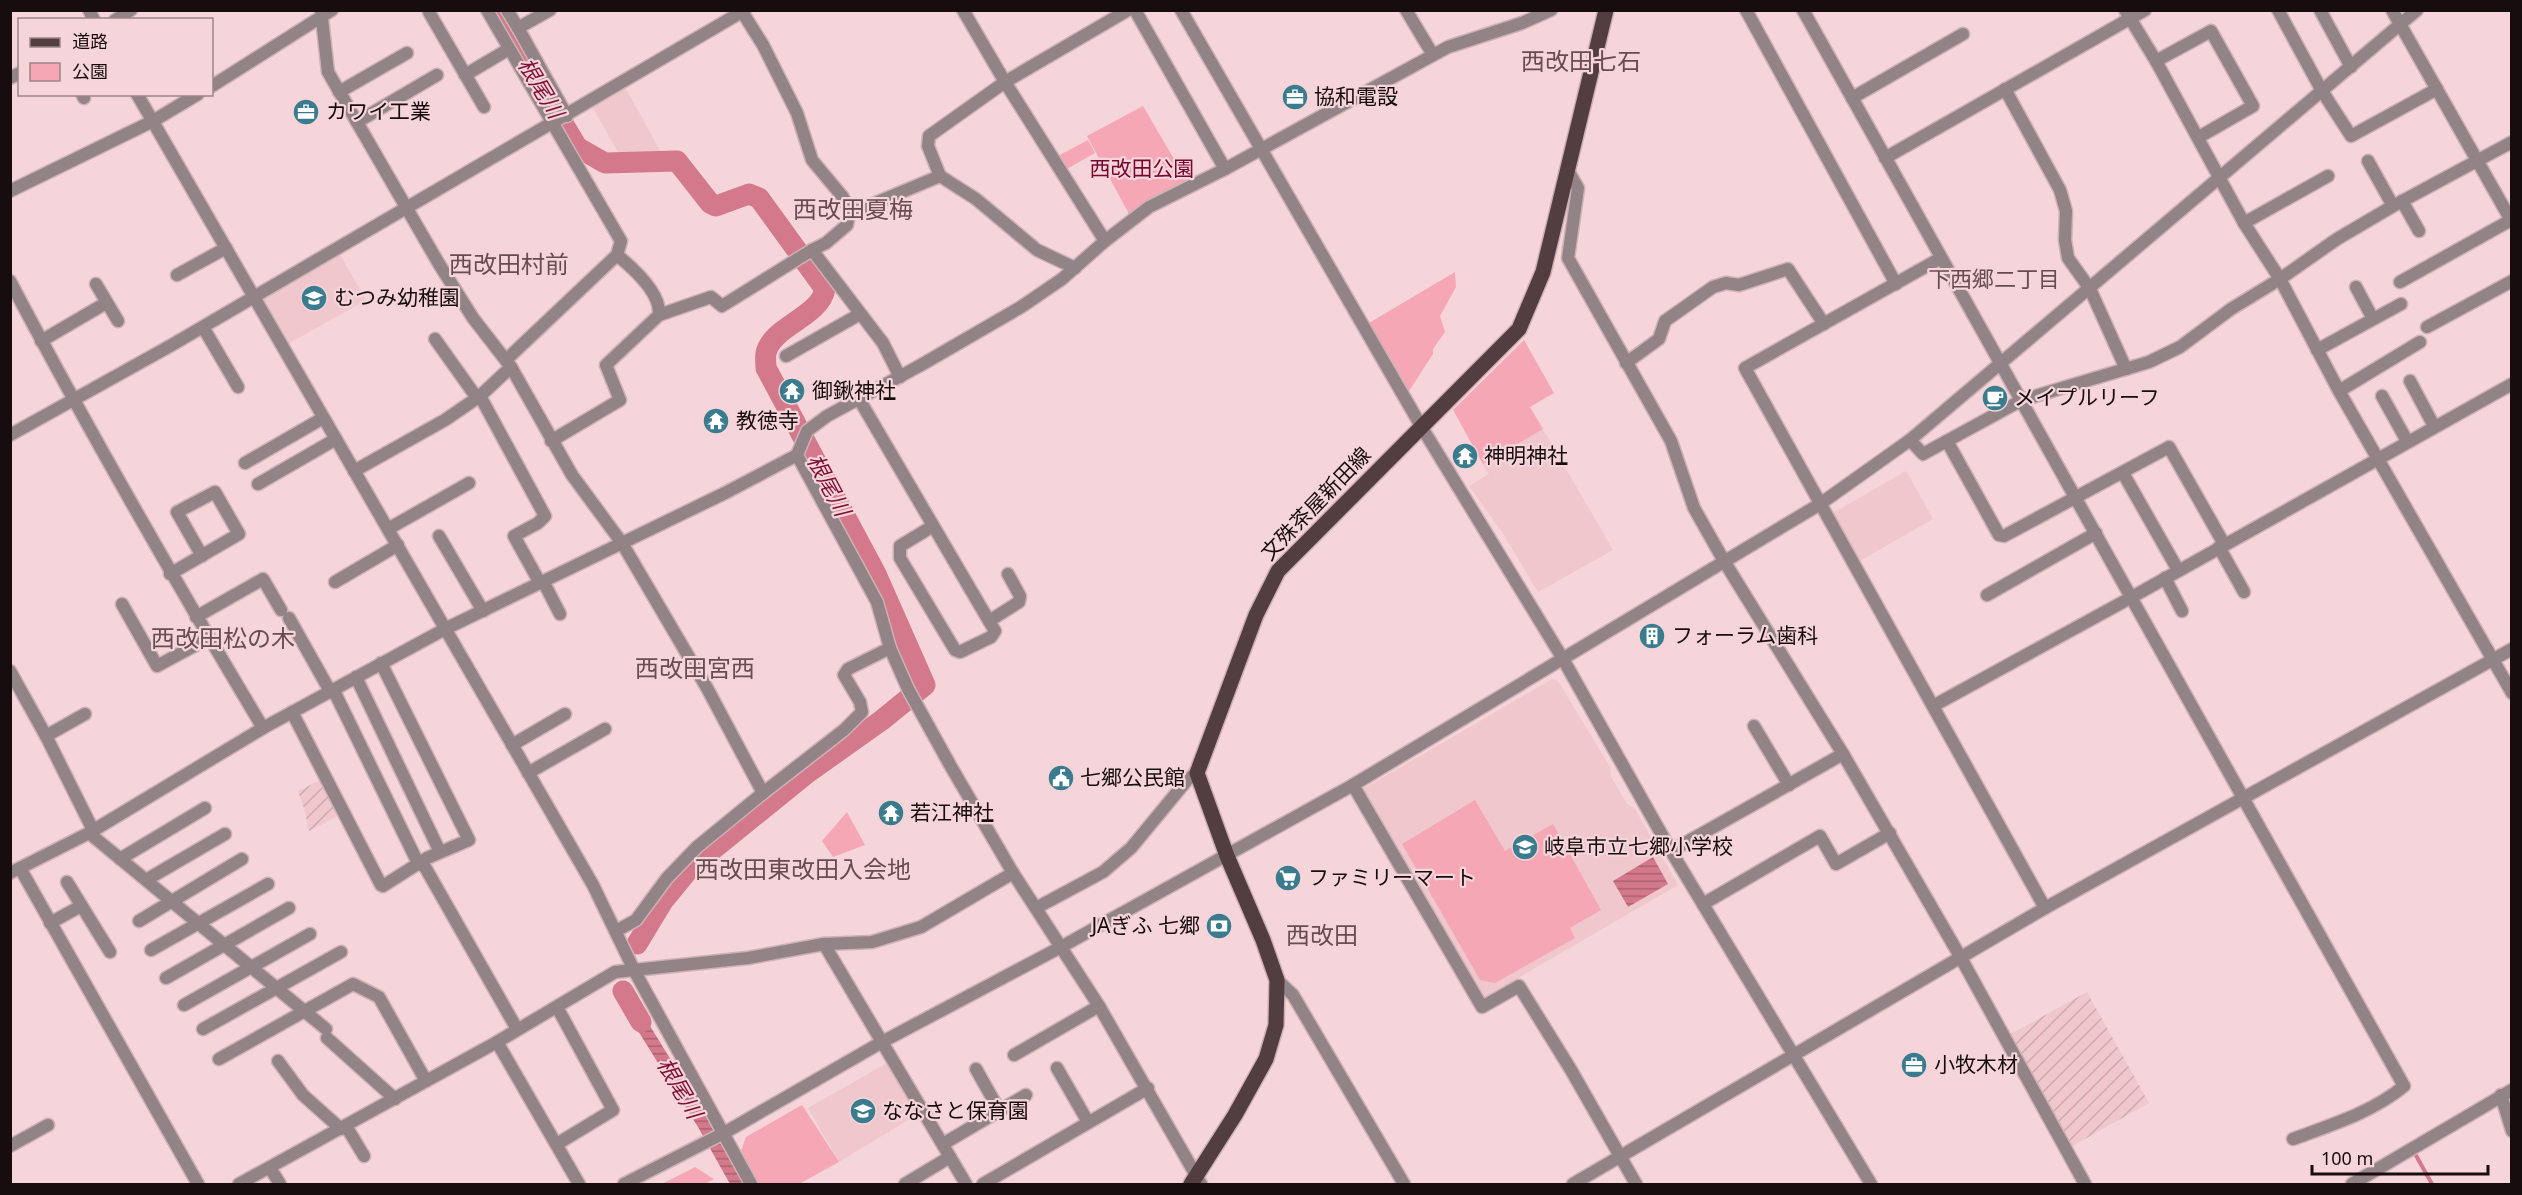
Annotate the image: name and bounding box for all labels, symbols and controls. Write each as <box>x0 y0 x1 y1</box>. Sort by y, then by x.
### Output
legend <box>18 18 213 96</box>
text: 道路 <box>72 29 108 53</box>
district label: 西改田七石 <box>1521 44 1641 77</box>
water label: 根尾川 <box>512 51 573 125</box>
text: 公園 <box>72 59 108 83</box>
office icon: 協和電設 <box>1280 82 1310 112</box>
place label: 協和電設 <box>1314 82 1398 110</box>
office icon: カワイ工業 <box>291 97 321 127</box>
place label: カワイ工業 <box>326 97 431 125</box>
park label: 西改田公園 <box>1090 154 1195 182</box>
district label: 西改田夏梅 <box>793 192 913 225</box>
district label: 西改田村前 <box>449 247 569 280</box>
district label: 下西郷二丁目 <box>1928 263 2060 293</box>
school or university icon: むつみ幼稚園 <box>299 283 329 313</box>
place label: むつみ幼稚園 <box>334 283 460 311</box>
temple icon: 御鍬神社 <box>777 376 807 406</box>
place label: 御鍬神社 <box>812 376 896 404</box>
cafe icon: メイプルリーフ <box>1980 383 2010 413</box>
place label: メイプルリーフ <box>2014 383 2160 411</box>
temple icon: 教徳寺 <box>701 406 731 436</box>
place label: 教徳寺 <box>736 406 799 434</box>
street label: 文殊茶屋新田線 <box>1254 441 1376 566</box>
temple icon: 神明神社 <box>1450 441 1480 471</box>
place label: 神明神社 <box>1484 441 1568 469</box>
water label: 根尾川 <box>801 448 860 522</box>
district label: 西改田松の木 <box>151 621 295 654</box>
building icon: フォーラム歯科 <box>1637 621 1667 651</box>
place label: フォーラム歯科 <box>1672 621 1818 649</box>
district label: 西改田宮西 <box>635 651 755 684</box>
public building icon: 七郷公民館 <box>1046 763 1076 793</box>
place label: 七郷公民館 <box>1080 763 1185 791</box>
temple icon: 若江神社 <box>876 798 906 828</box>
place label: 若江神社 <box>910 798 994 826</box>
school or university icon: 岐阜市立七郷小学校 <box>1510 832 1540 862</box>
place label: 岐阜市立七郷小学校 <box>1544 832 1733 860</box>
district label: 西改田東改田入会地 <box>695 852 911 885</box>
supermarket icon: ファミリーマート <box>1273 863 1303 893</box>
place label: ファミリーマート <box>1308 863 1476 891</box>
place label: JAぎふ 七郷 <box>1089 911 1200 939</box>
bank icon: JAぎふ 七郷 <box>1204 911 1234 941</box>
district label: 西改田 <box>1286 918 1358 951</box>
office icon: 小牧木材 <box>1899 1050 1929 1080</box>
place label: 小牧木材 <box>1934 1050 2018 1078</box>
water label: 根尾川 <box>651 1051 711 1125</box>
school or university icon: ななさと保育園 <box>848 1096 878 1126</box>
place label: ななさと保育園 <box>882 1096 1029 1124</box>
scale bar <box>2312 1138 2488 1176</box>
text: 100 m <box>2321 1146 2373 1170</box>

